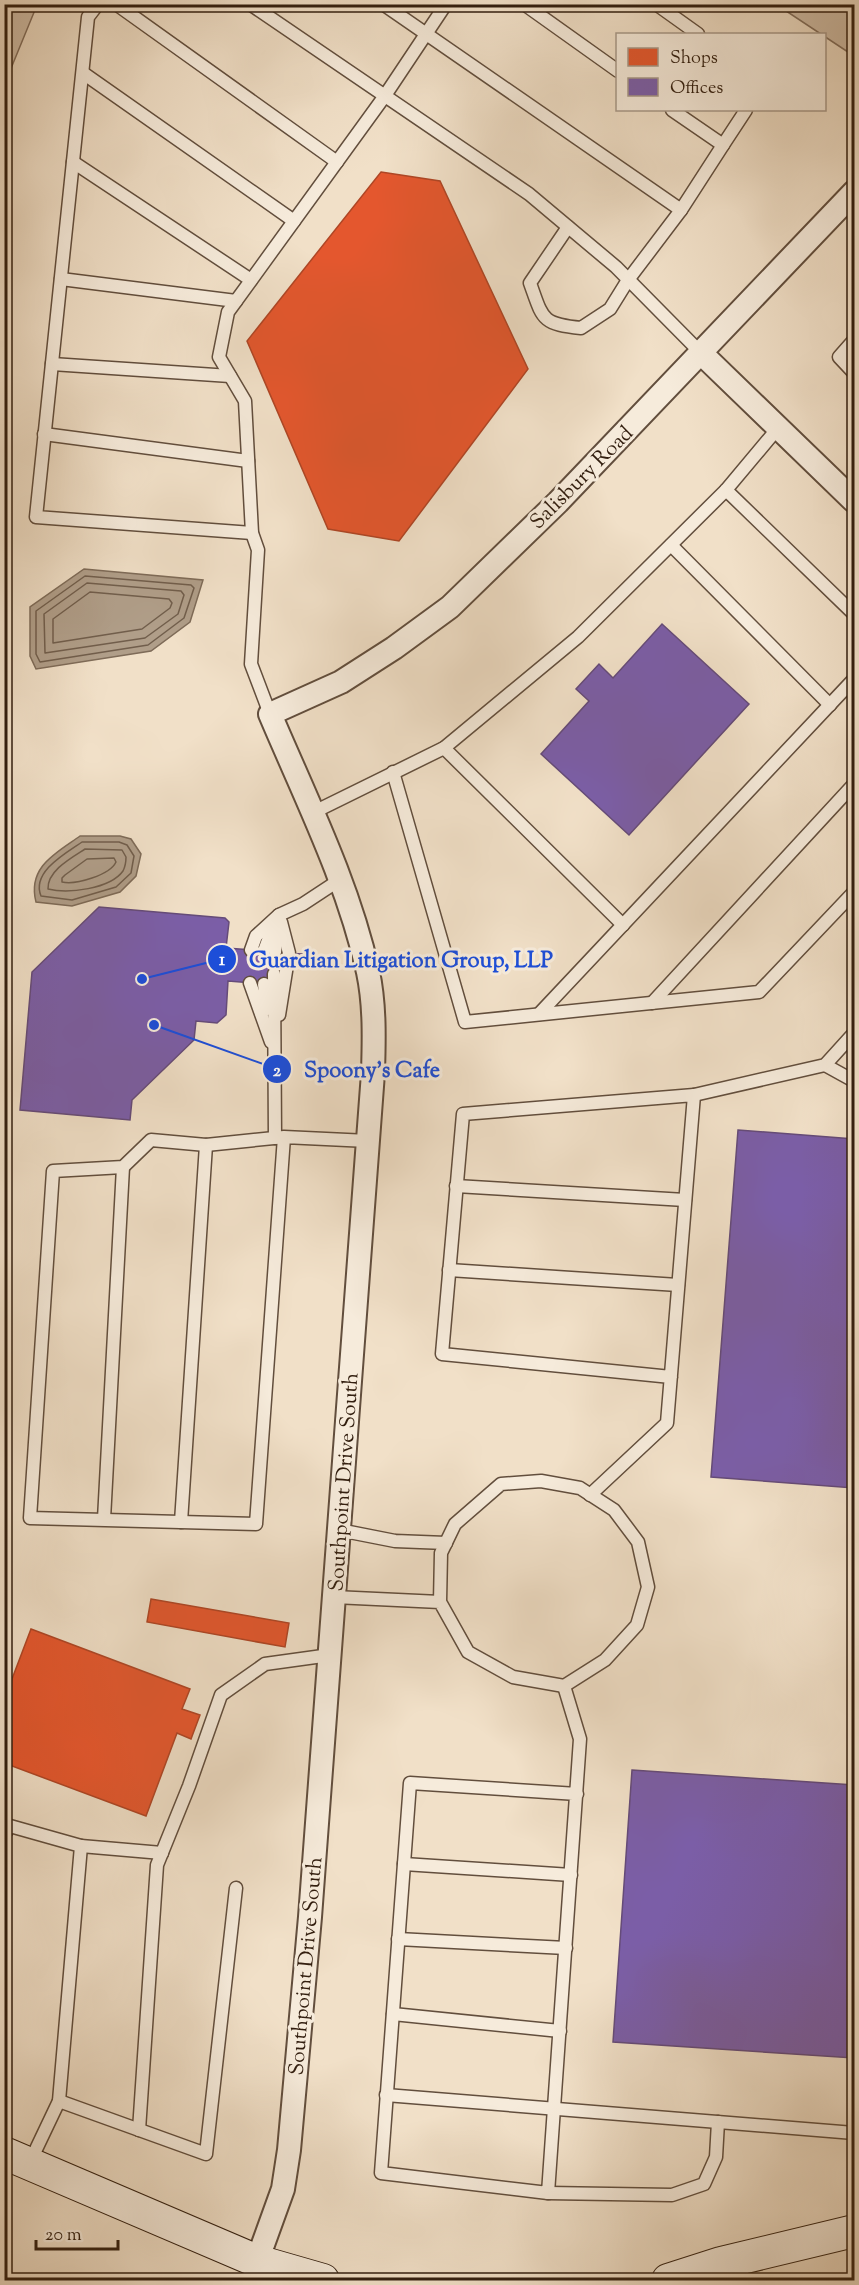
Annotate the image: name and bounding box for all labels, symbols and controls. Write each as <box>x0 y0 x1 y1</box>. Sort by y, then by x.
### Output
legend <box>616 33 826 111</box>
text: Shops <box>670 46 718 72</box>
text: Offices <box>670 76 723 102</box>
street label: Salisbury Road <box>524 420 641 537</box>
callout: Guardian Litigation Group, LLP <box>207 939 565 979</box>
text: Guardian Litigation Group, LLP <box>249 946 554 978</box>
text: 1 <box>219 948 226 974</box>
callout: Spoony's Cafe <box>262 1049 452 1089</box>
text: Spoony's Cafe <box>304 1056 440 1088</box>
text: 2 <box>273 1059 282 1085</box>
street label: Southpoint Drive South <box>322 1372 368 1592</box>
street label: Southpoint Drive South <box>283 1856 331 2077</box>
scale bar <box>36 2213 118 2251</box>
text: 20 m <box>45 2223 82 2249</box>

